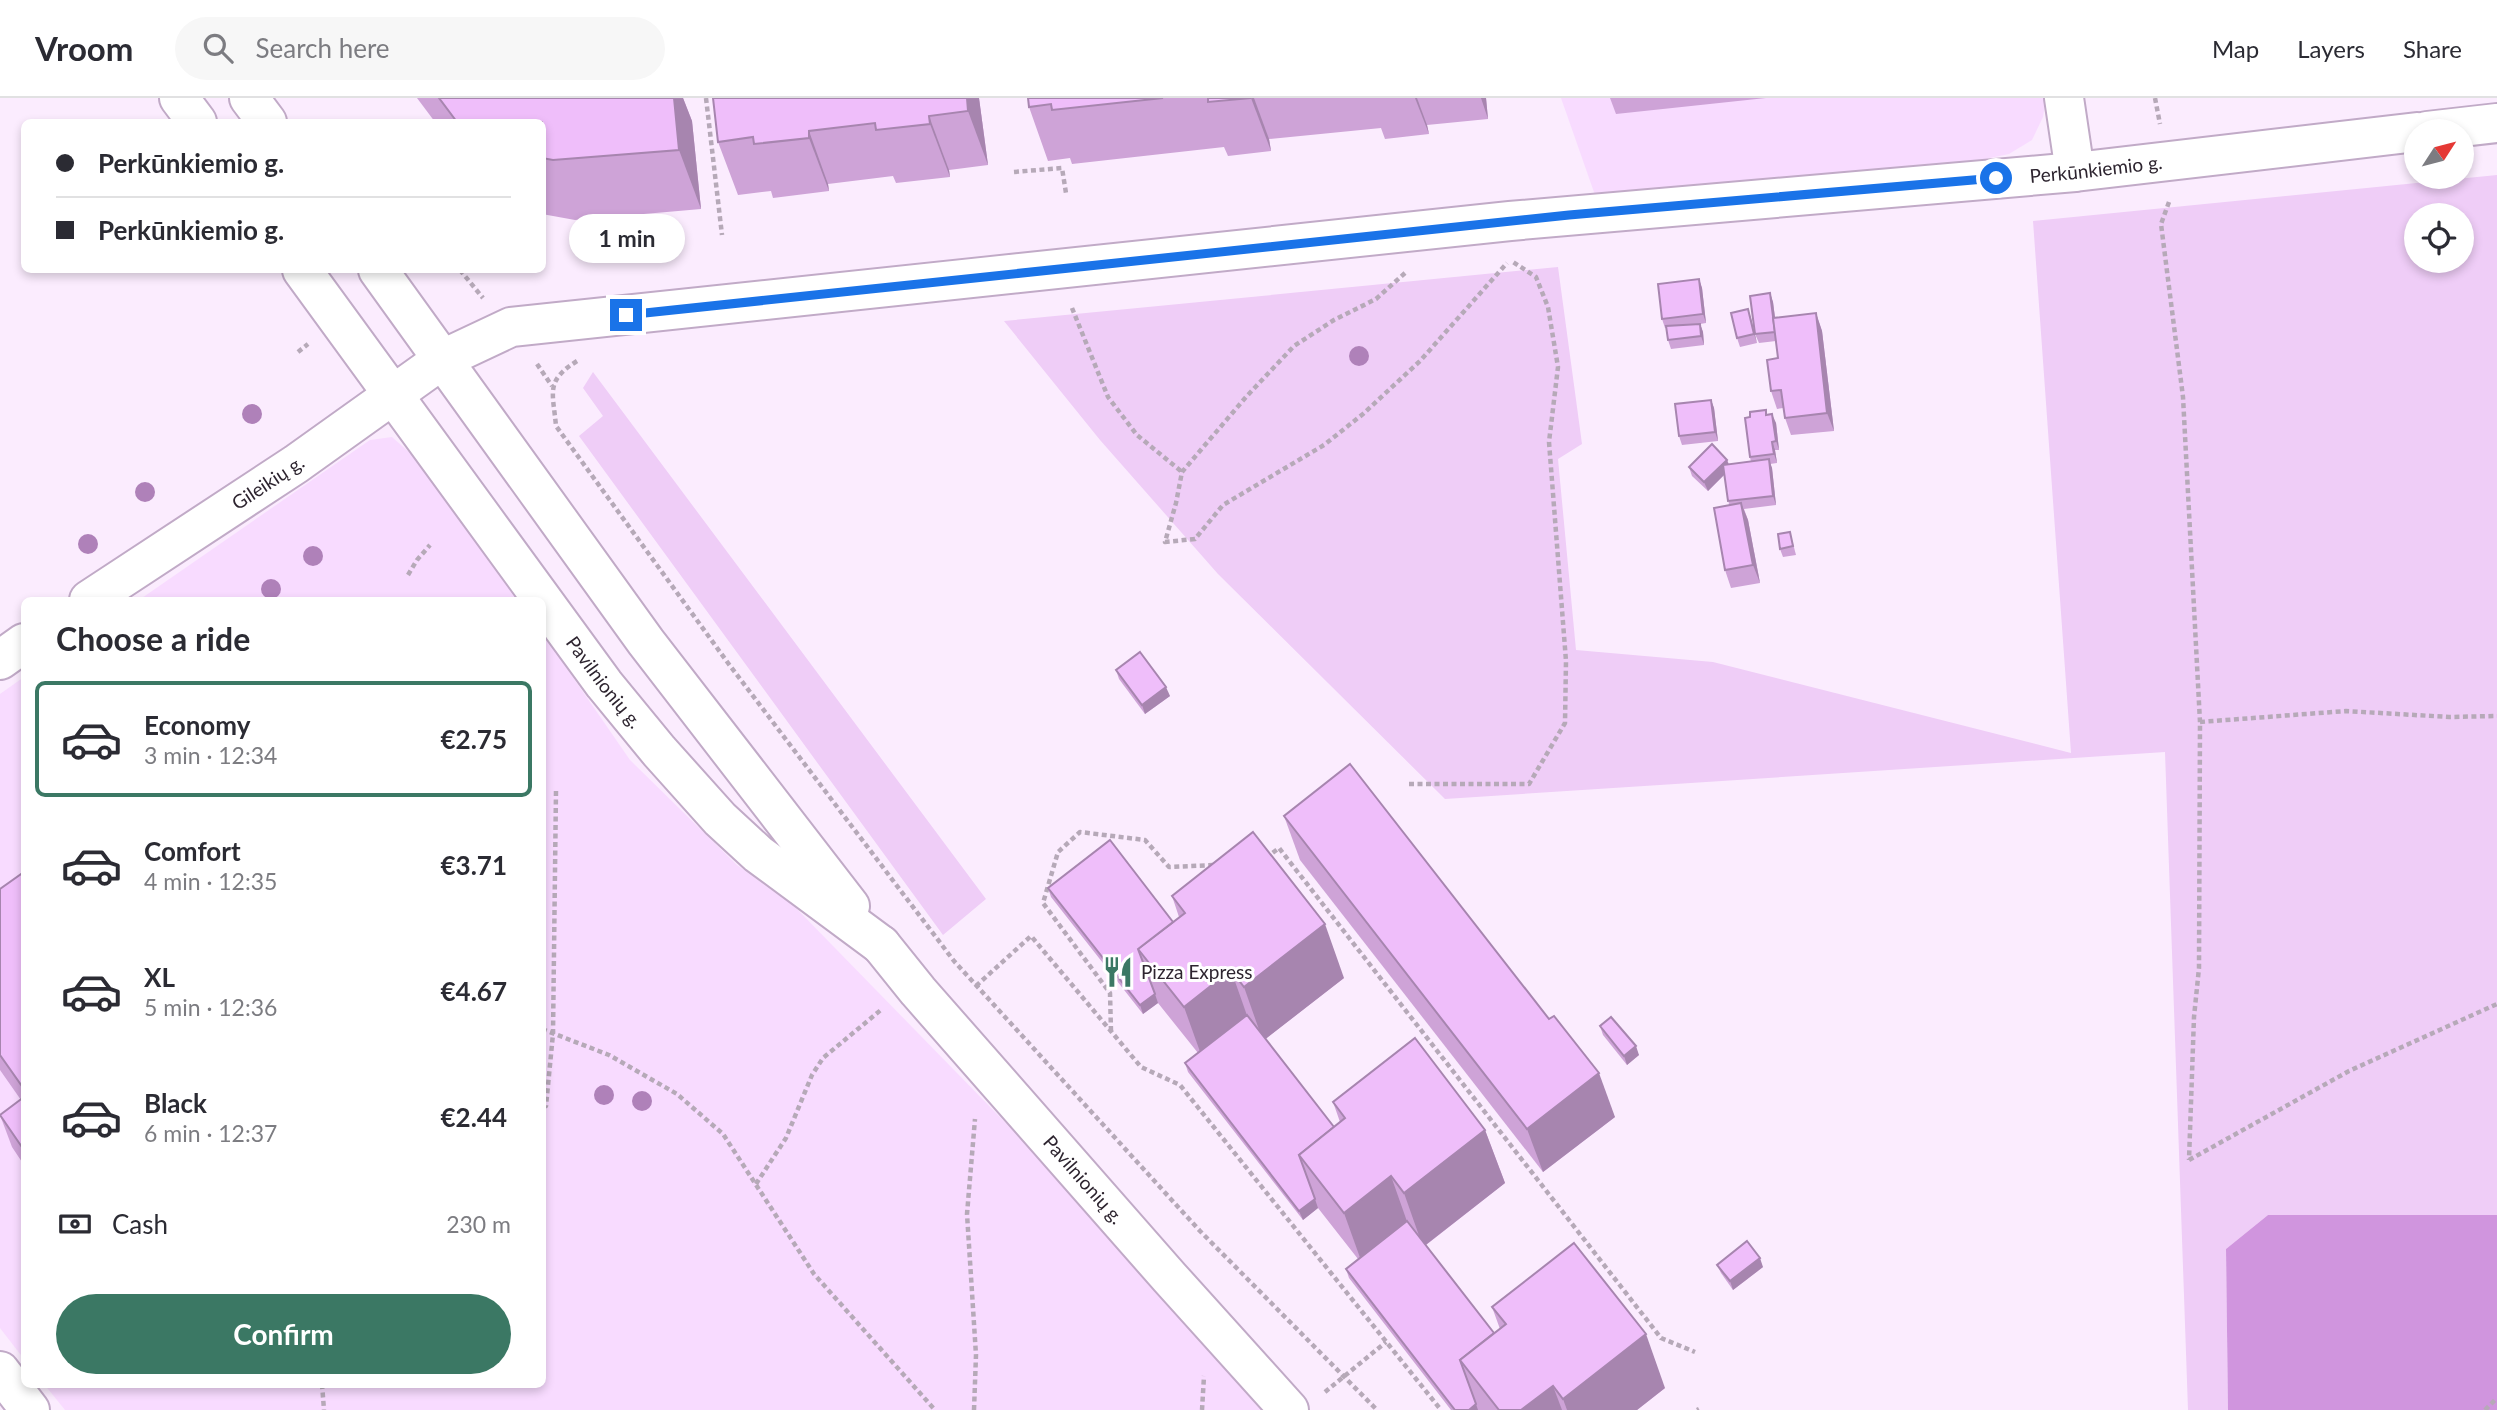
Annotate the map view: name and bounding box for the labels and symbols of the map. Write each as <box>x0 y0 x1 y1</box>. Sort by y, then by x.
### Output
north arrow <box>2404 119 2474 189</box>
street label: Perkūnkiemio g. <box>2029 150 2163 187</box>
route start <box>1980 162 2012 194</box>
callout: 1 min <box>568 214 684 262</box>
route end <box>610 299 642 331</box>
street label: Gileikių g. <box>227 450 308 514</box>
street label: Pavilnionių g. <box>562 631 647 732</box>
restaurant icon: Pizza Express <box>1101 955 1135 989</box>
place label: Pizza Express <box>1141 960 1253 983</box>
street label: Pavilnionių g. <box>1039 1130 1129 1228</box>

